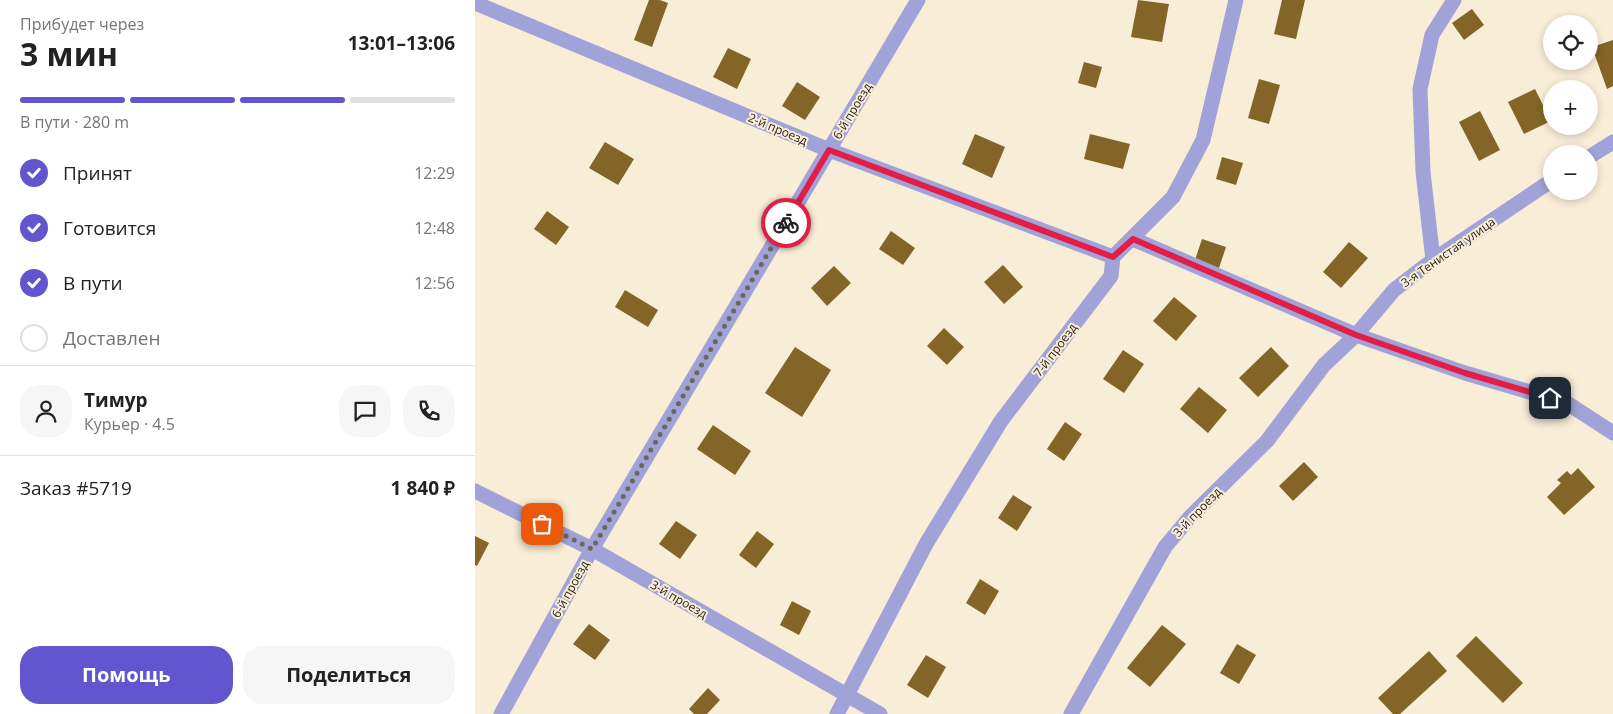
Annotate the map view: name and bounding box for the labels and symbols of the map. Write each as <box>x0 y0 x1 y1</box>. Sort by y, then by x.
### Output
street label: 6-й проезд <box>829 80 876 142</box>
street label: 2-й проезд <box>746 109 810 149</box>
courier <box>761 198 811 248</box>
street label: 3-я Тенистая улица <box>1397 213 1499 291</box>
street label: 7-й проезд <box>1029 320 1081 380</box>
pin <box>1529 377 1571 419</box>
street label: 3-й проезд <box>1169 483 1225 541</box>
pin <box>521 503 563 545</box>
street label: 6-й проезд <box>547 557 593 621</box>
street label: 3-й проезд <box>648 576 711 622</box>

